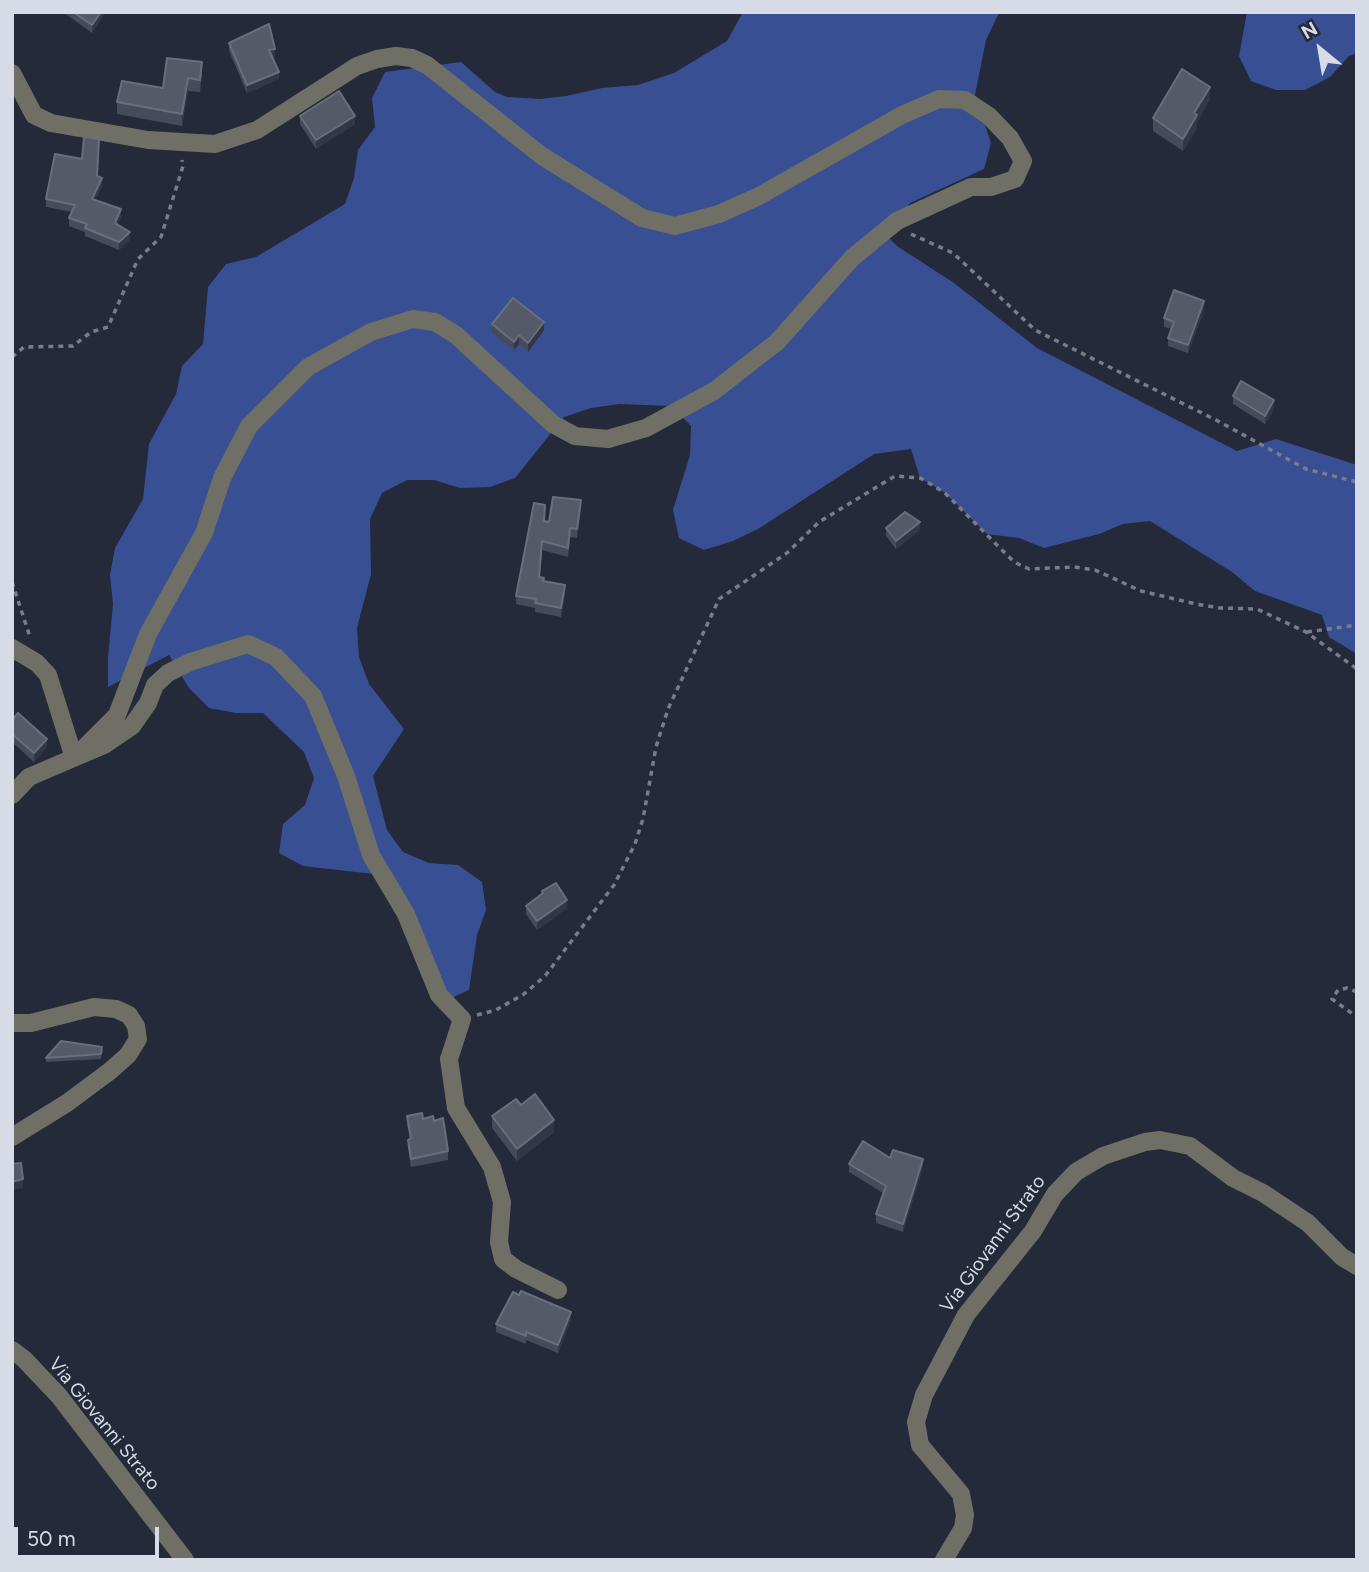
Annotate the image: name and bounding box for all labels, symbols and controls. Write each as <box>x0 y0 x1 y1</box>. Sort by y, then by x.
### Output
north arrow <box>1285 14 1355 84</box>
text: N <box>1297 17 1321 44</box>
street label: Via Giovanni Strato <box>935 1171 1051 1317</box>
street label: Via Giovanni Strato <box>43 1353 165 1495</box>
scale bar <box>18 1512 163 1556</box>
text: 50 m <box>27 1526 76 1551</box>

